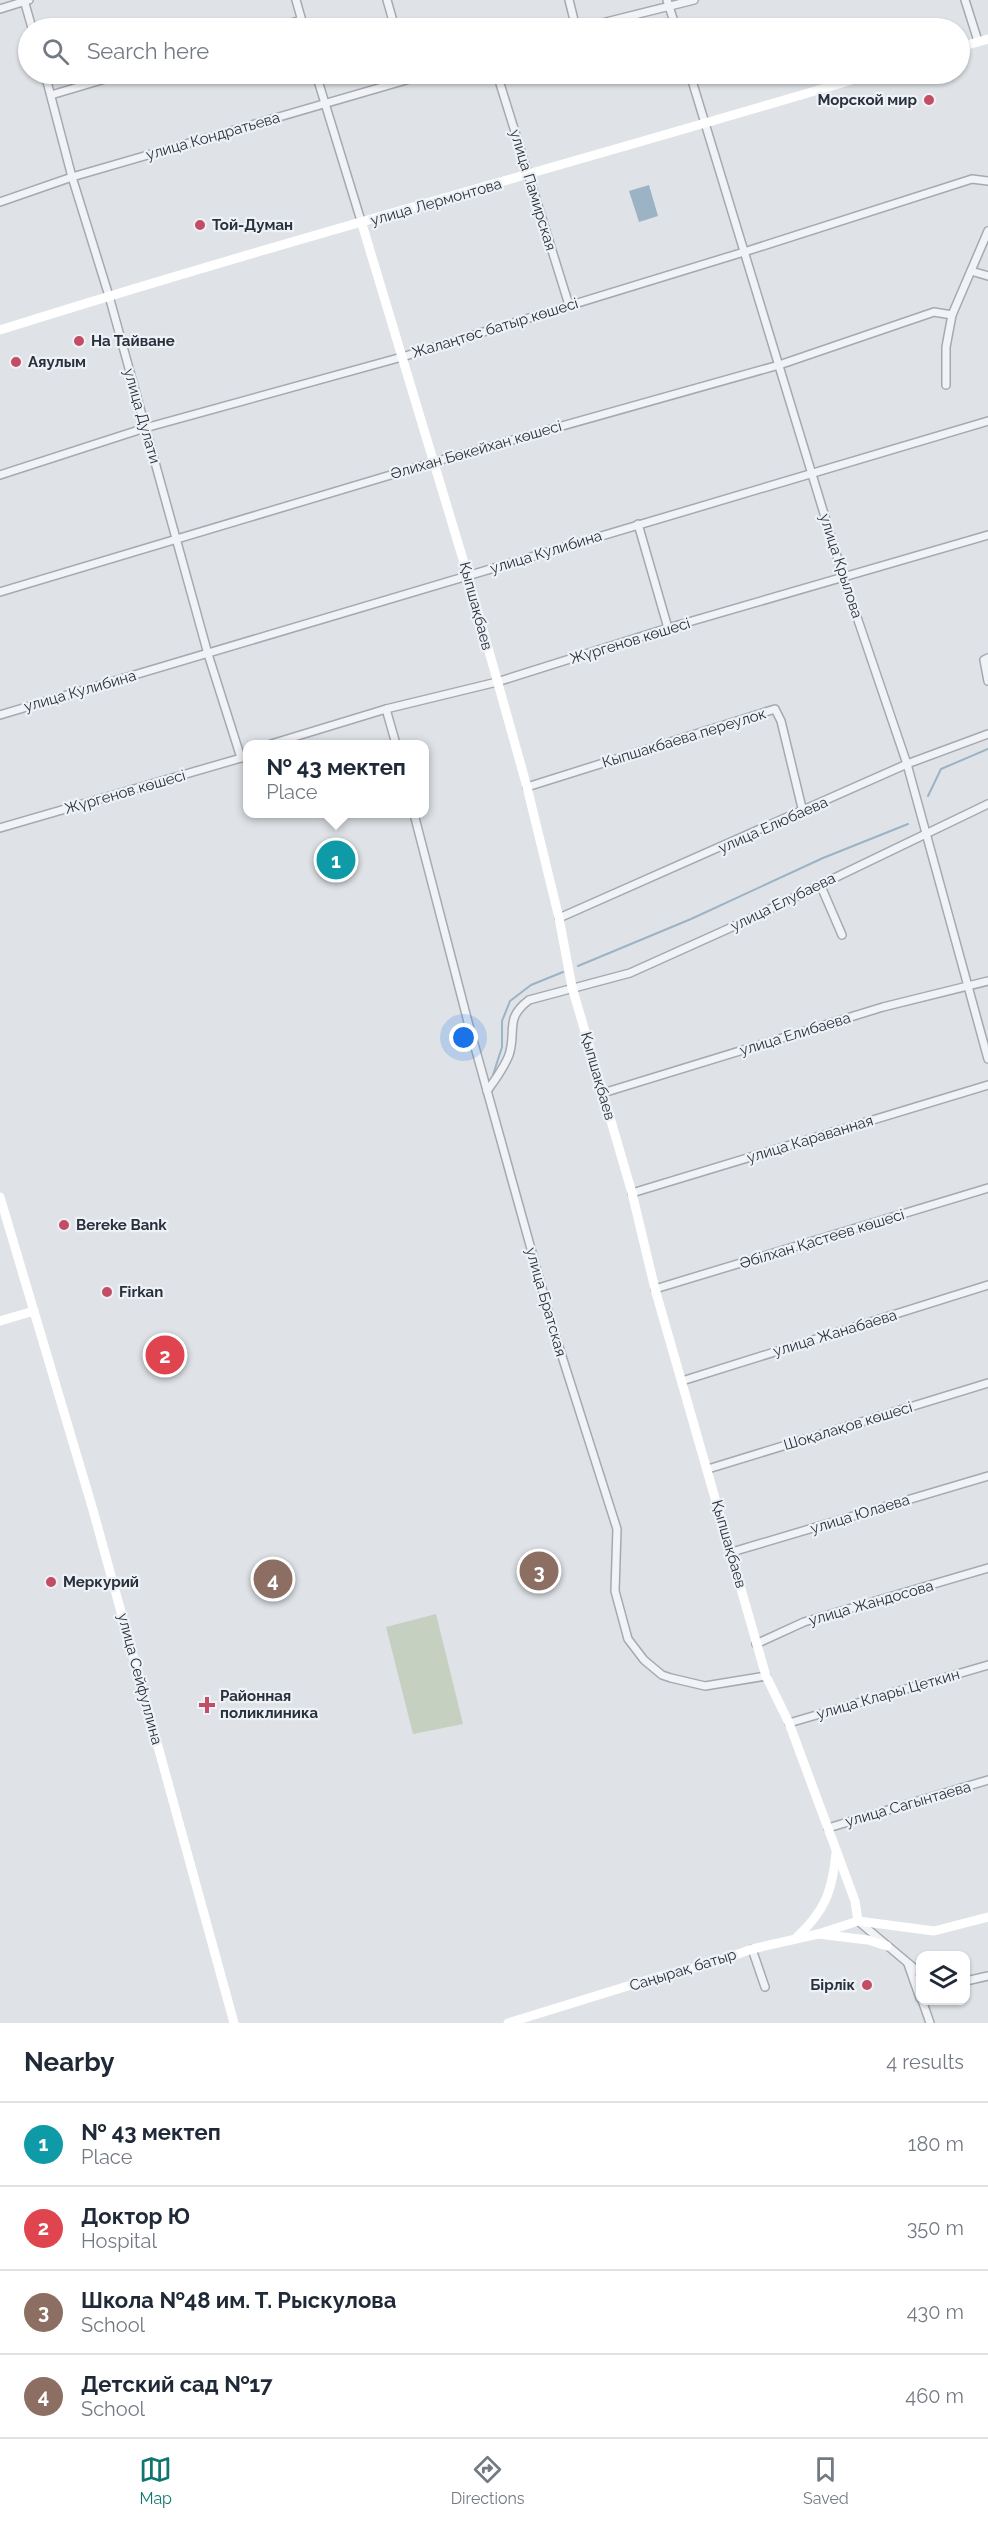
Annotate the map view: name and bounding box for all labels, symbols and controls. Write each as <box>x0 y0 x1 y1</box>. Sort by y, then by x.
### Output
search box <box>18 18 970 84</box>
icon: search <box>39 35 72 68</box>
text: Search here <box>87 38 209 64</box>
place label: Морской мир <box>817 91 917 109</box>
marker: Морской мир <box>922 93 936 107</box>
street label: улица Кондратьева <box>144 108 282 164</box>
street label: улица Памирская <box>506 127 560 253</box>
street label: улица Лермонтова <box>368 175 504 229</box>
place label: Той-Думан <box>212 216 293 234</box>
marker: Той-Думан <box>193 218 207 232</box>
street label: Жалаңтөс батыр көшесі <box>410 294 580 362</box>
place label: На Тайване <box>91 332 175 350</box>
marker: На Тайване <box>72 334 86 348</box>
place label: Аяулым <box>28 353 86 371</box>
marker: Аяулым <box>9 355 23 369</box>
street label: улица Дулати <box>120 366 164 466</box>
street label: Әлихан Бөкейхан көшесі <box>388 417 564 483</box>
street label: улица Крылова <box>816 511 866 621</box>
street label: улица Кулибина <box>488 526 604 578</box>
street label: Қыпшақбаев <box>456 560 496 652</box>
street label: Жүргенов көшесі <box>568 614 692 668</box>
street label: улица Кулибина <box>22 666 138 716</box>
street label: Кыпшакбаева переулок <box>600 704 768 772</box>
popup <box>243 740 429 818</box>
text: № 43 мектеп <box>266 754 406 780</box>
street label: Жүргенов көшесі <box>62 766 188 818</box>
text: Place <box>266 780 318 804</box>
street label: улица Елюбаева <box>715 793 831 857</box>
pin: 1 <box>316 838 356 882</box>
street label: улица Елубаева <box>728 869 838 935</box>
street label: улица Елибаева <box>737 1009 853 1059</box>
your location <box>449 1023 478 1052</box>
street label: Қыпшақбаев <box>577 1030 619 1122</box>
street label: улица Караванная <box>745 1111 875 1167</box>
street label: Әбілхан Қастеев көшесі <box>737 1205 907 1273</box>
place label: Bereke Bank <box>76 1216 167 1234</box>
marker: Bereke Bank <box>57 1218 71 1232</box>
street label: улица Братская <box>522 1245 570 1359</box>
place label: Firkan <box>119 1283 163 1301</box>
marker: Firkan <box>100 1285 114 1299</box>
street label: улица Жанабаева <box>771 1306 899 1360</box>
pin: 2 <box>146 1332 184 1378</box>
street label: Шоқалақов көшесі <box>782 1398 914 1454</box>
street label: улица Юлаева <box>808 1490 912 1538</box>
street label: Қыпшақбаев <box>708 1498 750 1590</box>
pin: 3 <box>520 1548 558 1594</box>
pin: 4 <box>254 1556 292 1602</box>
place label: Меркурий <box>63 1573 139 1591</box>
marker: Меркурий <box>44 1575 58 1589</box>
street label: улица Жандосова <box>807 1577 935 1629</box>
street label: улица Сейфуллина <box>114 1611 166 1747</box>
street label: улица Клары Цеткин <box>814 1665 962 1723</box>
place label: Районная поликлиника <box>220 1687 318 1722</box>
marker: Районная поликлиника <box>198 1696 216 1714</box>
street label: улица Сагынтаева <box>843 1777 973 1831</box>
street label: Саңырақ батыр <box>627 1945 739 1995</box>
map controls <box>916 1951 970 2005</box>
button: layers <box>916 1951 970 2005</box>
place label: Бірлік <box>810 1976 855 1994</box>
marker: Бірлік <box>860 1978 874 1992</box>
text: Nearby <box>24 2047 114 2077</box>
text: 4 results <box>886 2050 964 2074</box>
text: № 43 мектеп <box>81 2119 221 2145</box>
text: 1 <box>39 2132 48 2156</box>
text: 180 m <box>908 2132 964 2156</box>
text: Place <box>81 2145 132 2169</box>
text: Доктор Ю <box>81 2203 190 2229</box>
text: 2 <box>38 2216 49 2240</box>
text: 350 m <box>907 2216 964 2240</box>
text: Hospital <box>81 2229 157 2253</box>
text: Школа №48 им. Т. Рыскулова <box>81 2287 396 2313</box>
text: 3 <box>38 2300 49 2324</box>
text: 430 m <box>907 2300 964 2324</box>
text: School <box>81 2313 145 2337</box>
text: Детский сад №17 <box>81 2371 273 2397</box>
text: 4 <box>38 2384 49 2408</box>
text: 460 m <box>905 2384 964 2408</box>
text: School <box>81 2397 145 2421</box>
tab: Map <box>139 2453 172 2508</box>
tab: Directions <box>451 2453 525 2508</box>
tab: Saved <box>803 2453 849 2508</box>

